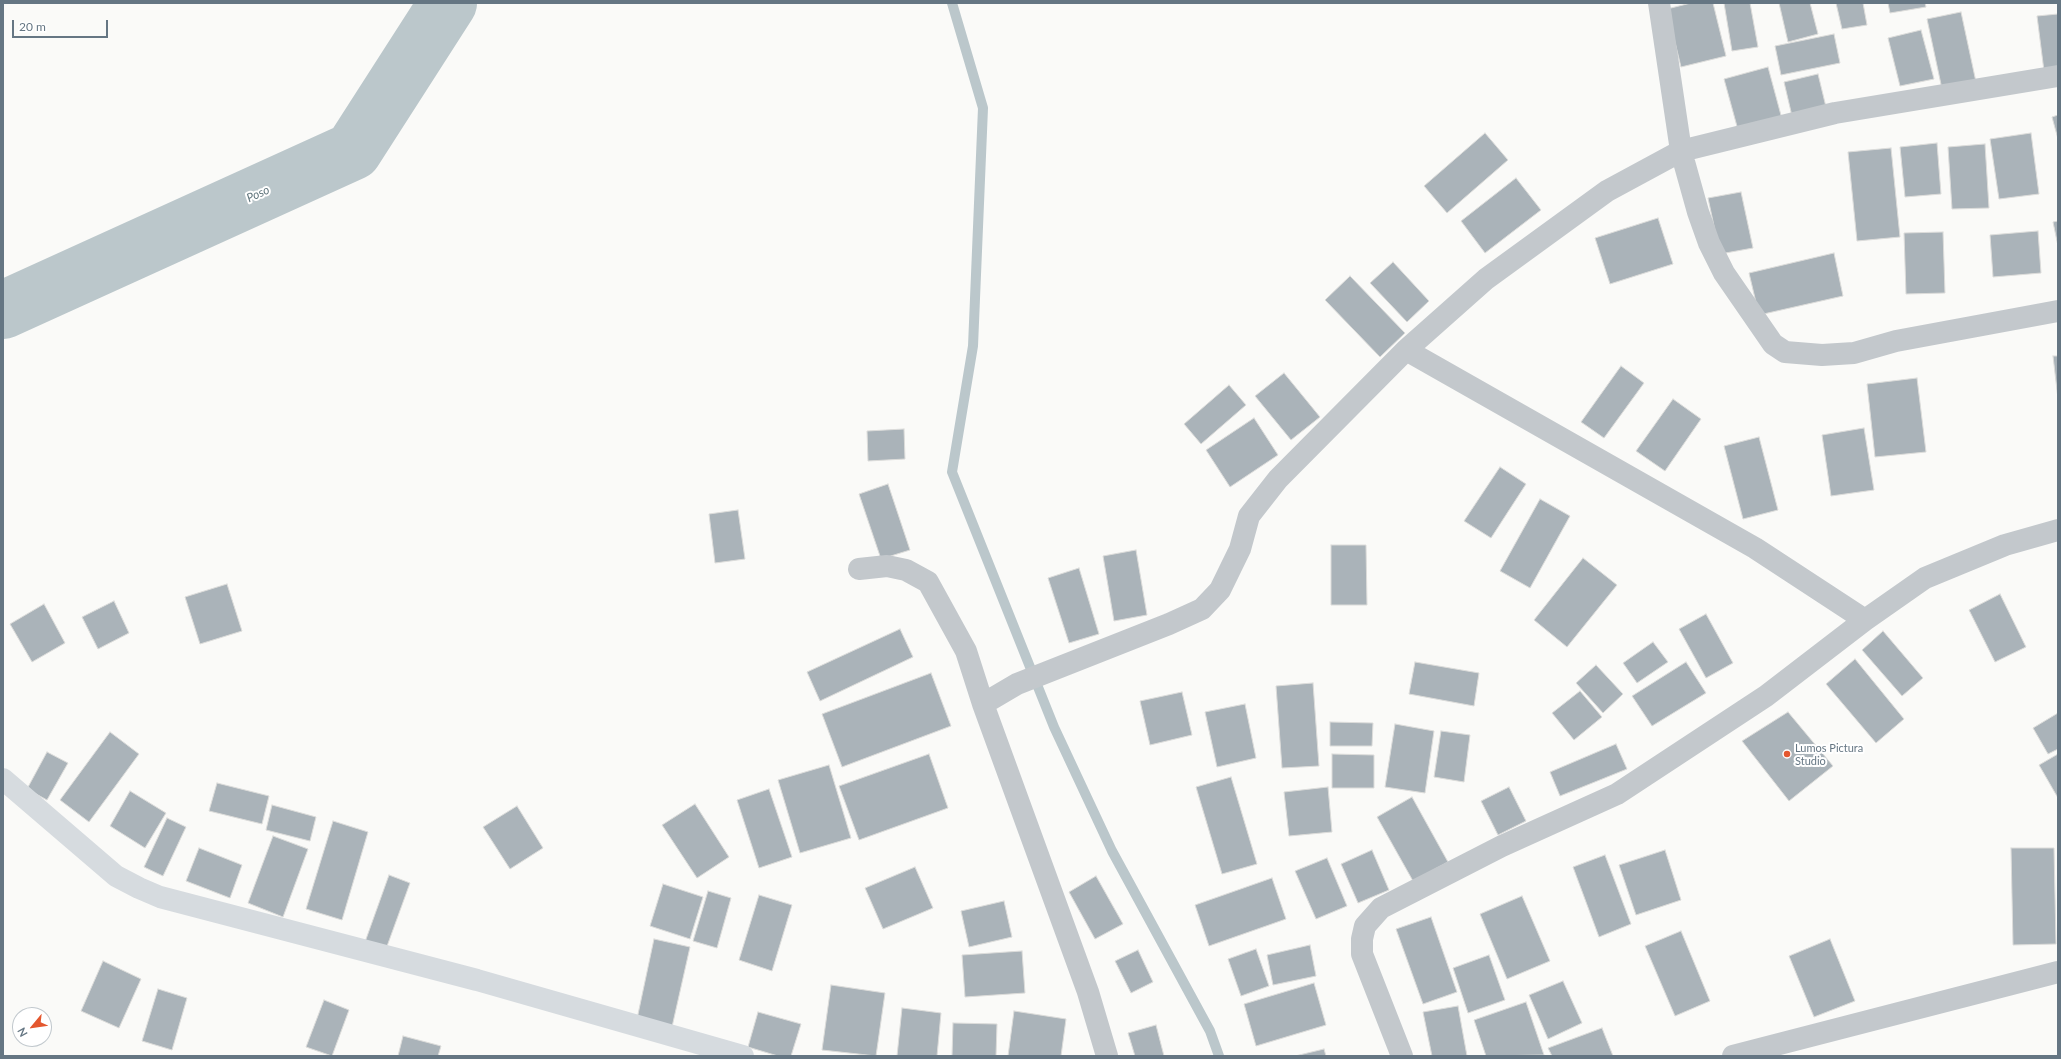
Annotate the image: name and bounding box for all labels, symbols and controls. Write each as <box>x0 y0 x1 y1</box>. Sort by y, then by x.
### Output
scale bar <box>14 12 110 38</box>
text: 20 m <box>19 19 46 34</box>
water label: Poso <box>244 182 272 206</box>
place label: Lumos Pictura Studio <box>1795 741 1863 767</box>
marker: Lumos Pictura Studio <box>1782 749 1792 759</box>
north arrow <box>12 1007 52 1047</box>
text: N <box>14 1026 30 1039</box>

